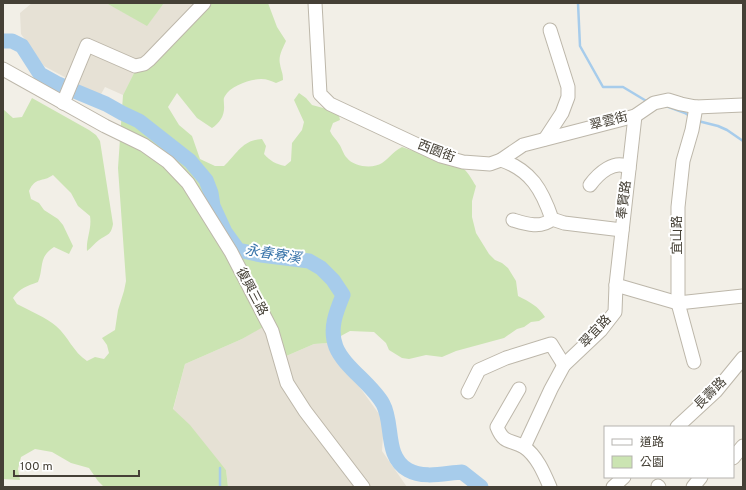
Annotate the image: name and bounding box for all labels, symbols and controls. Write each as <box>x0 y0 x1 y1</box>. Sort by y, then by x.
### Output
street label: 翠雲街 <box>588 110 630 134</box>
street label: 西園街 <box>415 138 457 166</box>
street label: 奉賢路 <box>615 180 635 220</box>
street label: 宜山路 <box>670 215 686 255</box>
water label: 永春寮溪 <box>244 242 304 268</box>
street label: 復興三路 <box>232 265 270 319</box>
street label: 翠宜路 <box>577 312 615 352</box>
street label: 長壽路 <box>692 375 730 413</box>
legend <box>604 426 734 478</box>
text: 道路 <box>640 435 664 451</box>
scale bar <box>14 452 139 478</box>
text: 公園 <box>640 455 664 471</box>
text: 100 m <box>20 459 53 475</box>

